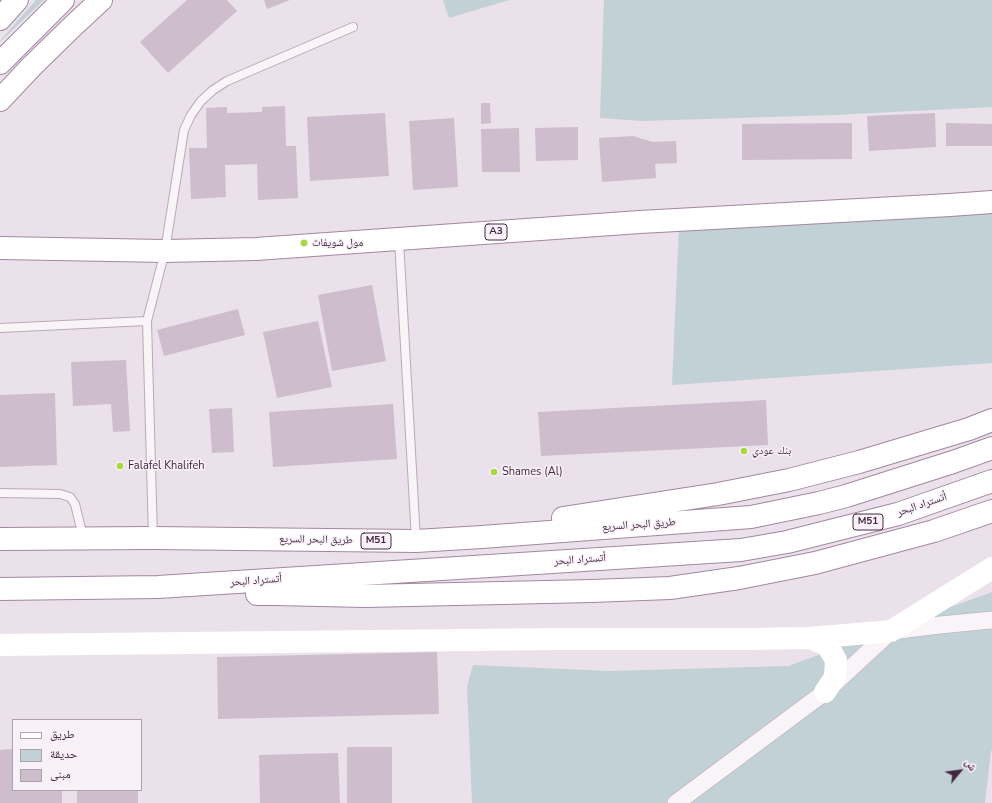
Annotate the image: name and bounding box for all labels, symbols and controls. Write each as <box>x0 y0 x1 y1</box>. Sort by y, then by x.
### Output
road number: A3 <box>485 224 507 240</box>
place label: مول شويفات <box>312 236 363 250</box>
marker: مول شويفات <box>299 238 309 248</box>
place label: بنك عودي <box>752 444 791 458</box>
marker: بنك عودي <box>739 446 749 456</box>
place label: Falafel Khalifeh <box>128 459 205 473</box>
marker: Falafel Khalifeh <box>115 461 125 471</box>
place label: Shames (Al) <box>502 465 563 479</box>
marker: Shames (Al) <box>489 467 499 477</box>
street label: أتستراد البحر <box>895 490 949 520</box>
road number: M51 <box>853 514 883 530</box>
street label: طريق البحر السريع <box>602 516 676 534</box>
street label: طريق البحر السريع <box>279 533 353 547</box>
road number: M51 <box>361 533 391 549</box>
street label: أتستراد البحر <box>554 552 606 568</box>
street label: أتستراد البحر <box>230 573 282 589</box>
legend <box>12 719 142 791</box>
text: طريق <box>50 726 75 742</box>
text: حديقة <box>50 746 78 762</box>
north arrow <box>940 751 980 791</box>
text: ش <box>962 756 980 774</box>
text: مبنى <box>50 766 71 782</box>

